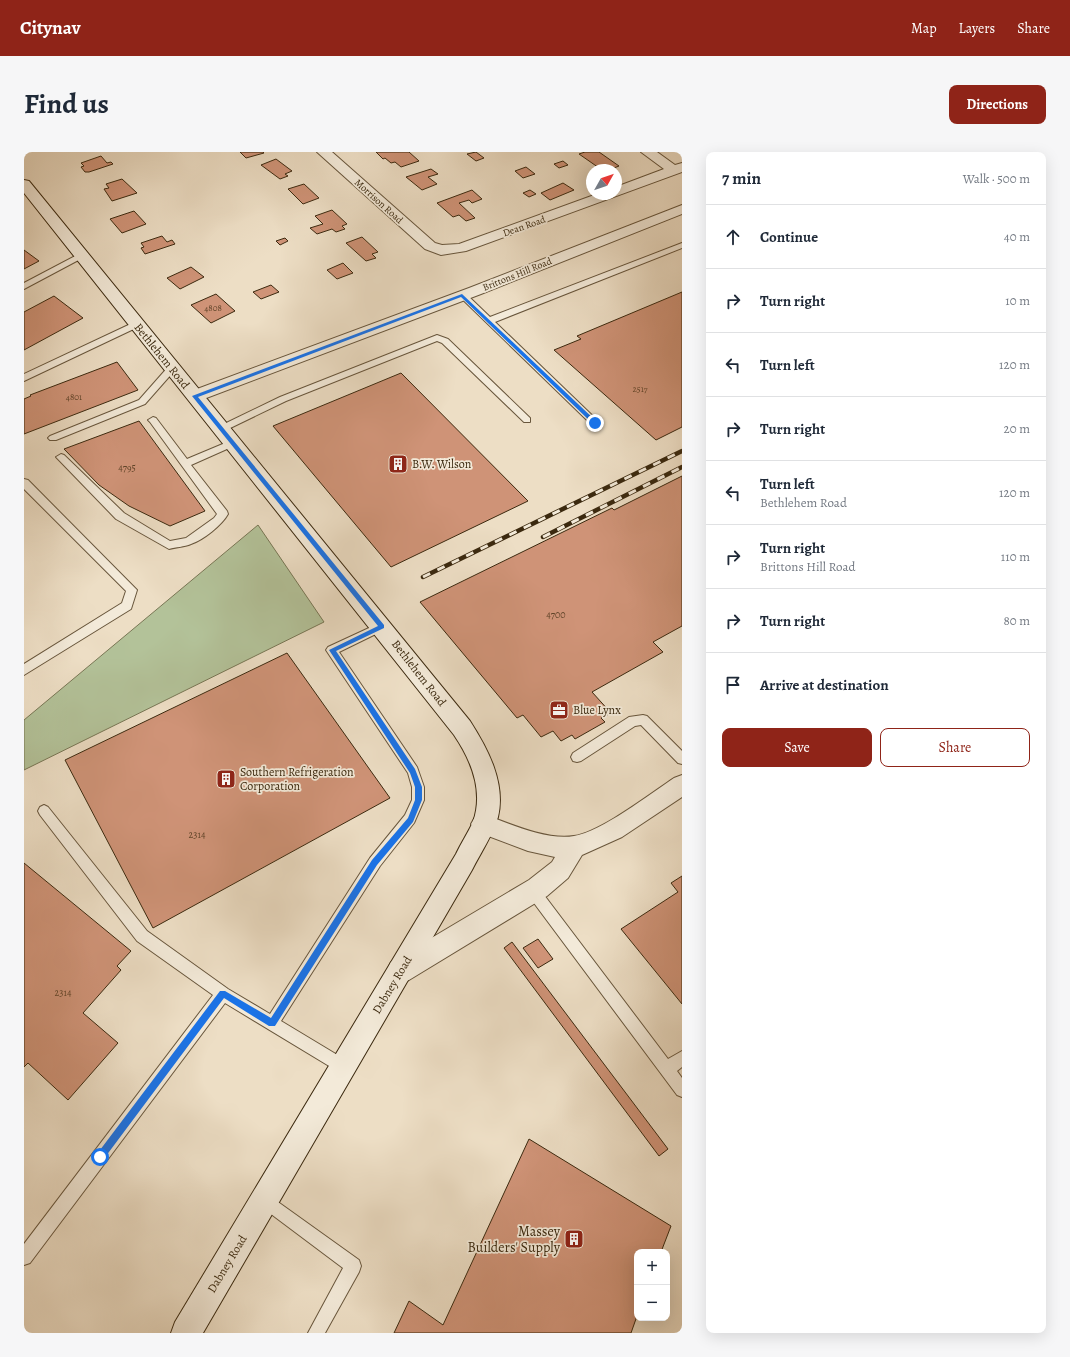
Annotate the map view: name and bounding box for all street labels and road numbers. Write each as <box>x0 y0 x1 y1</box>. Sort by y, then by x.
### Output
street label: Morrison Road <box>352 176 406 227</box>
street label: Dean Road <box>501 212 548 239</box>
street label: Brittons Hill Road <box>480 254 554 294</box>
street label: Bethlehem Road <box>131 320 194 393</box>
street label: Bethlehem Road <box>388 636 450 710</box>
street label: Dabney Road <box>368 953 416 1017</box>
street label: Dabney Road <box>203 1232 251 1296</box>

